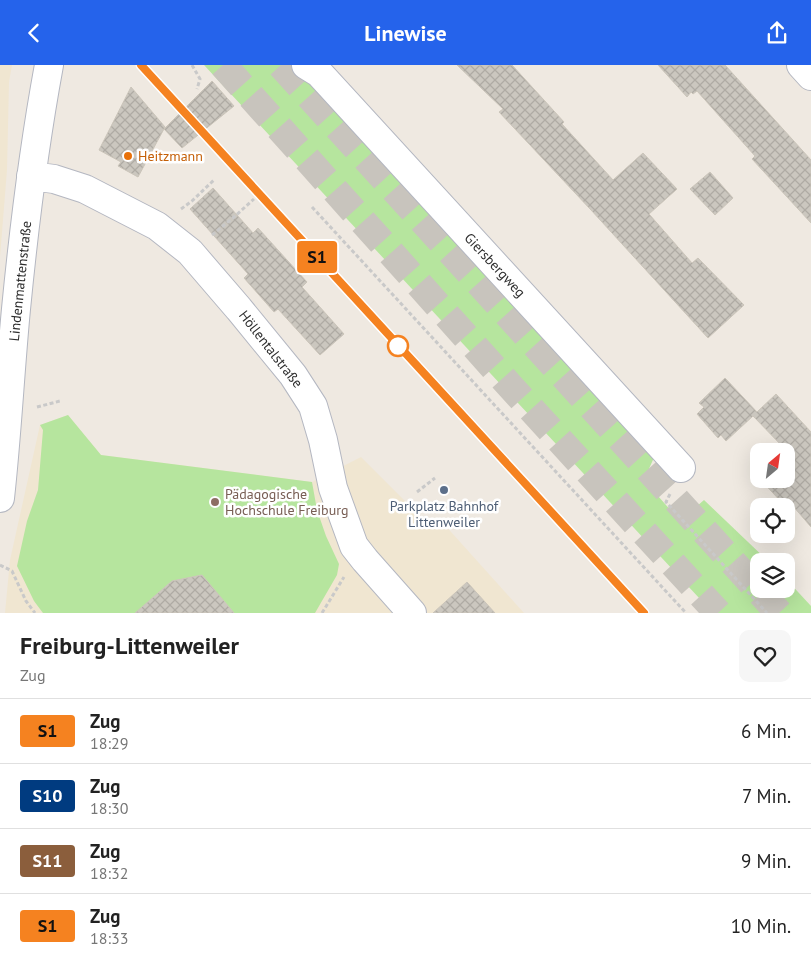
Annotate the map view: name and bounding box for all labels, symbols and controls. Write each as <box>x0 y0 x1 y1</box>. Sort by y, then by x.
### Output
icon: back <box>20 19 48 47</box>
text: Linewise <box>364 19 447 47</box>
icon: share <box>763 19 791 47</box>
place label: Heitzmann <box>138 147 203 165</box>
marker: Heitzmann <box>122 150 134 162</box>
street label: Lindenmattenstraße <box>5 220 35 342</box>
street label: Giersbergweg <box>461 229 529 301</box>
line badge: S1 <box>294 241 340 273</box>
text: S1 <box>307 245 327 268</box>
street label: Höllentalstraße <box>235 307 307 391</box>
unlabelled marker <box>387 335 409 357</box>
north arrow <box>750 443 795 487</box>
map controls <box>750 443 795 598</box>
marker: Parkplatz Bahnhof Littenweiler <box>438 484 450 496</box>
place label: Pädagogische Hochschule Freiburg <box>225 485 348 519</box>
marker: Pädagogische Hochschule Freiburg <box>209 496 221 508</box>
place label: Parkplatz Bahnhof Littenweiler <box>390 497 499 531</box>
button: locate <box>750 498 795 543</box>
button: layers <box>750 553 795 598</box>
text: Freiburg-Littenweiler <box>20 630 239 661</box>
button: heart <box>739 630 791 682</box>
text: Zug <box>20 665 46 685</box>
text: Zug <box>90 709 120 733</box>
text: S1 <box>38 719 57 742</box>
text: 6 Min. <box>741 719 791 743</box>
text: 18:29 <box>90 733 128 753</box>
text: Zug <box>90 774 120 798</box>
text: S10 <box>33 784 62 807</box>
text: 7 Min. <box>742 784 791 808</box>
text: 18:30 <box>90 798 128 818</box>
text: Zug <box>90 839 120 863</box>
text: S11 <box>33 849 62 872</box>
text: 9 Min. <box>741 849 791 873</box>
text: 18:32 <box>90 863 128 883</box>
text: Zug <box>90 904 120 928</box>
text: S1 <box>38 914 57 937</box>
text: 10 Min. <box>731 914 791 938</box>
text: 18:33 <box>90 928 128 948</box>

